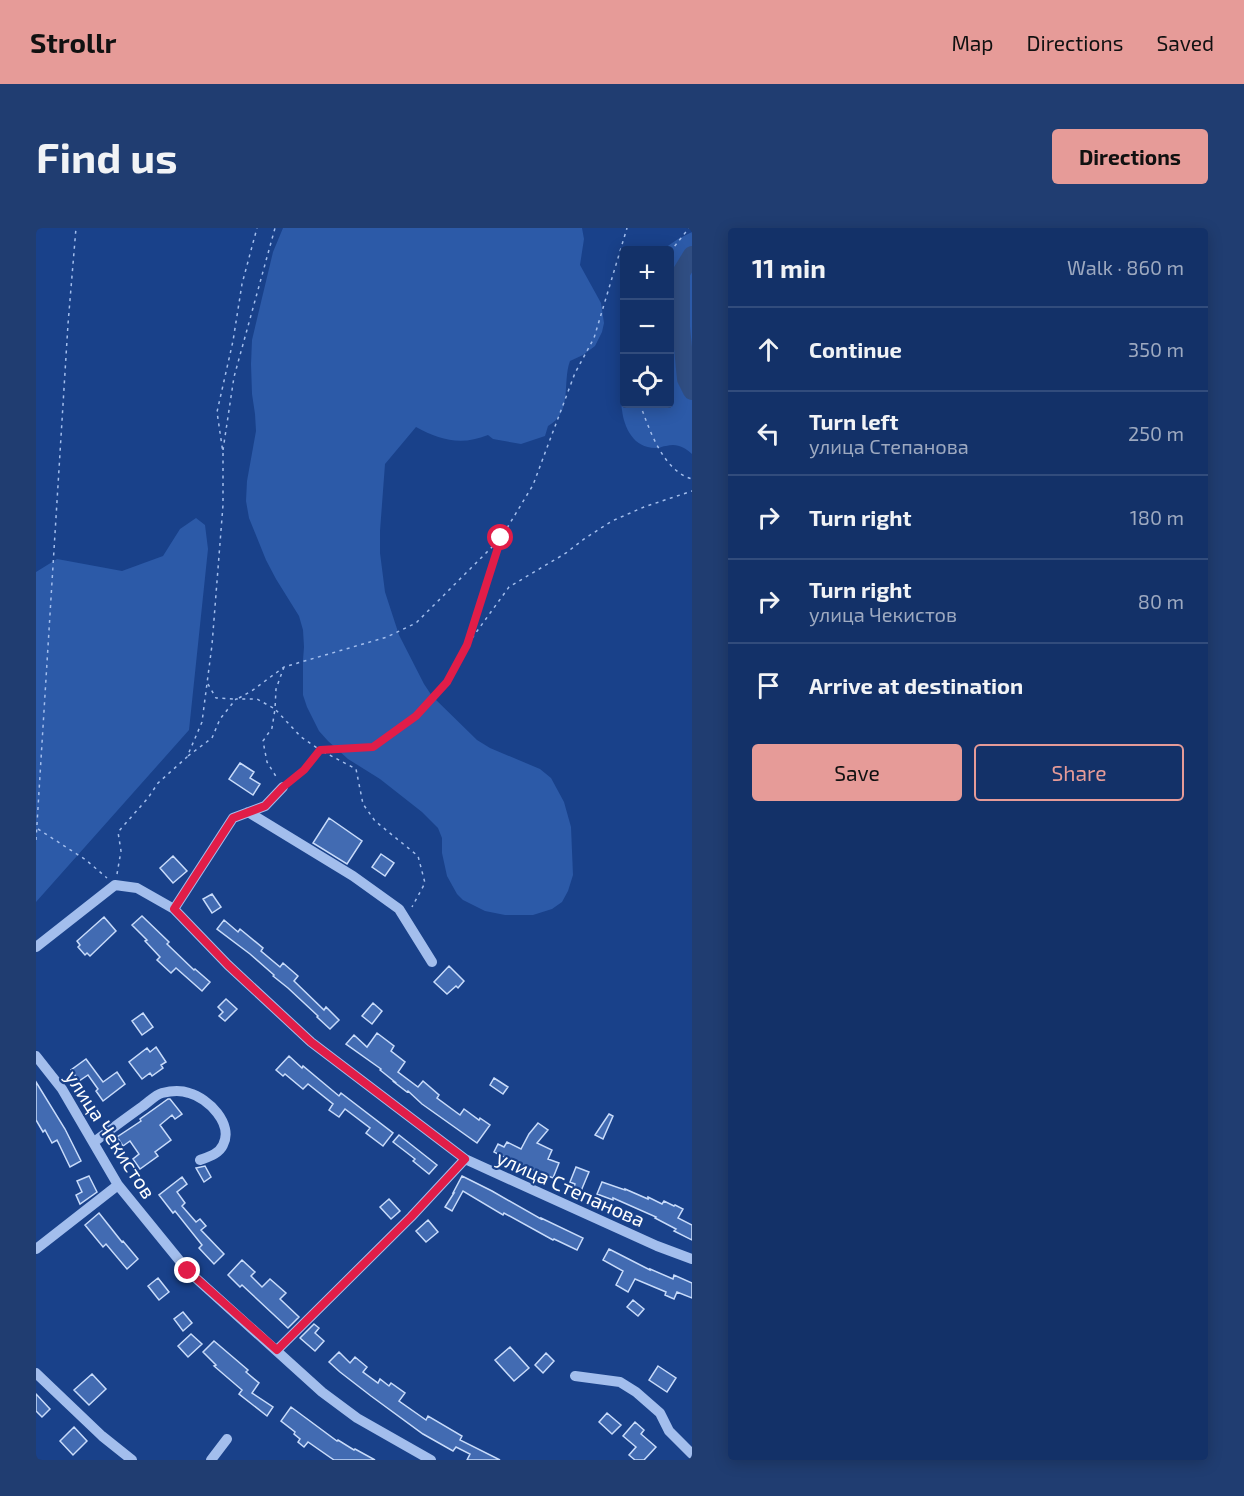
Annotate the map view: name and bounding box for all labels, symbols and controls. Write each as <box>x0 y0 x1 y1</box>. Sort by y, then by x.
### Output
text: Strollr <box>30 25 116 59</box>
text: Map <box>951 30 994 55</box>
text: Directions <box>1027 30 1123 55</box>
text: Saved <box>1156 30 1214 55</box>
button: Directions <box>1052 129 1208 184</box>
text: Find us <box>36 131 178 181</box>
map controls <box>620 246 674 408</box>
button: + <box>620 246 674 300</box>
text: 11 min <box>752 252 826 283</box>
text: Walk · 860 m <box>1067 255 1184 279</box>
button: − <box>620 300 674 354</box>
icon: ahead <box>752 333 785 366</box>
text: Continue <box>809 336 902 362</box>
text: 350 m <box>1128 337 1184 361</box>
button: locate <box>620 354 674 408</box>
text: Turn left <box>809 408 898 434</box>
icon: left <box>752 417 785 450</box>
text: 250 m <box>1128 421 1184 445</box>
text: улица Степанова <box>809 434 969 458</box>
icon: right <box>752 501 785 534</box>
text: Turn right <box>809 504 911 530</box>
text: 180 m <box>1130 505 1184 529</box>
route start <box>487 524 513 550</box>
text: Turn right <box>809 576 911 602</box>
icon: right <box>752 585 785 618</box>
text: 80 m <box>1138 589 1184 613</box>
text: улица Чекистов <box>809 602 957 626</box>
icon: arrive <box>752 669 785 702</box>
text: Arrive at destination <box>809 672 1023 698</box>
button: Save <box>752 744 962 801</box>
button: Share <box>974 744 1184 801</box>
street label: улица Чекистов <box>60 1065 161 1203</box>
street label: улица Степанова <box>493 1145 649 1232</box>
route end <box>174 1257 200 1283</box>

